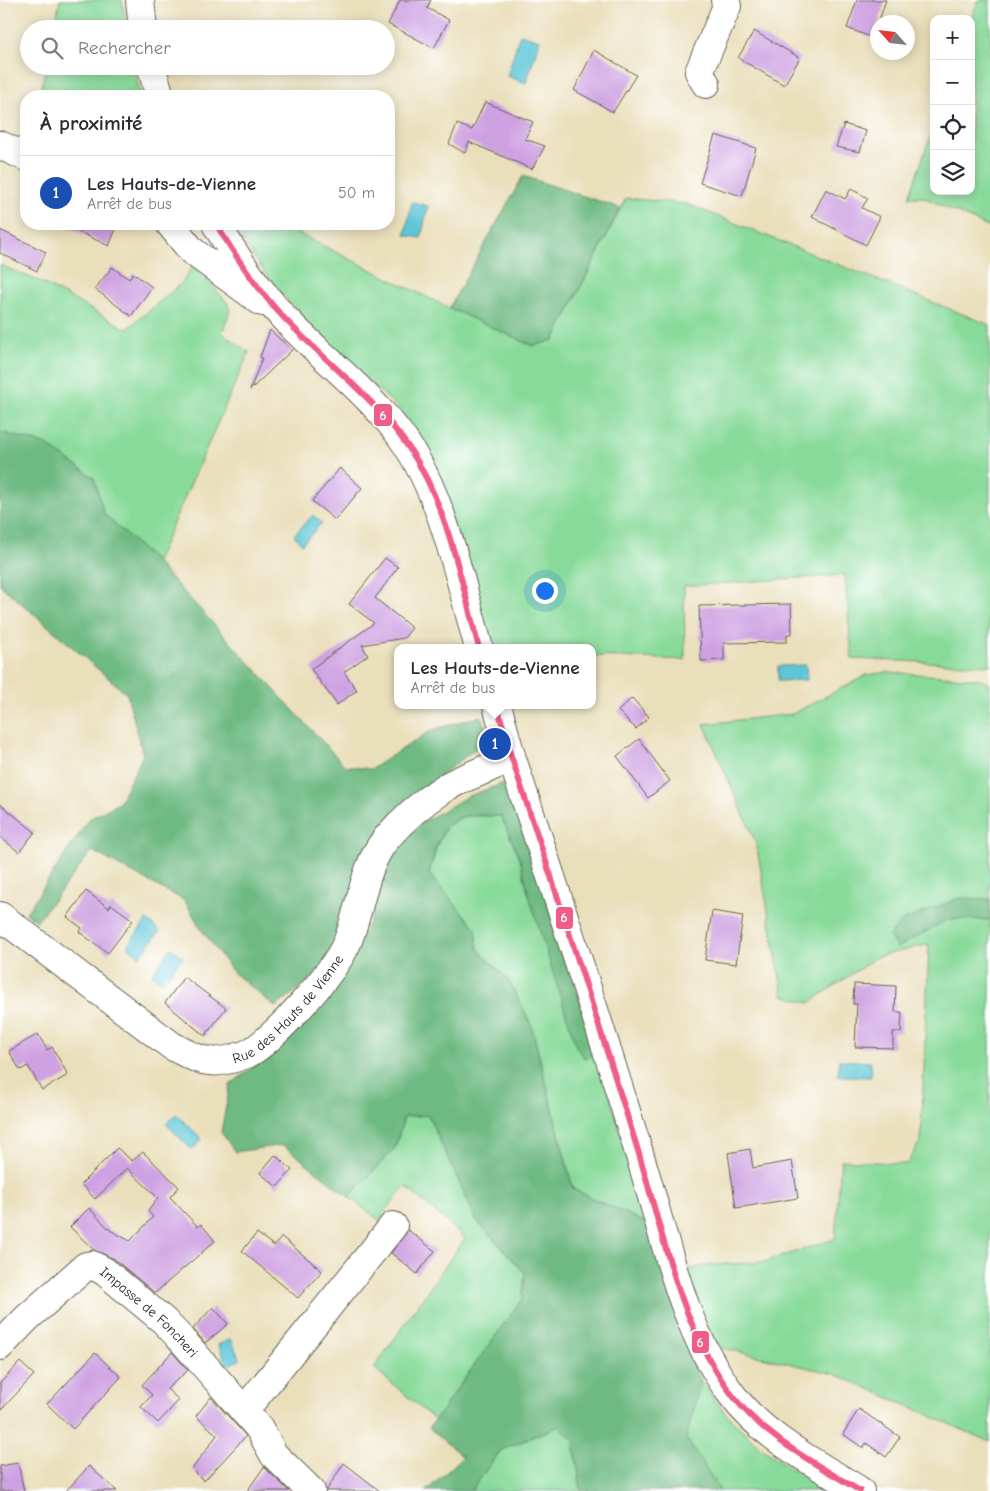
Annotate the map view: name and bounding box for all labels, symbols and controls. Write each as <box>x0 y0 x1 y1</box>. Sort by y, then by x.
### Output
north arrow <box>870 15 915 60</box>
map controls <box>930 15 975 195</box>
button: + <box>930 15 975 60</box>
search box <box>20 20 395 75</box>
icon: search <box>38 34 66 62</box>
text: Rechercher <box>78 37 171 59</box>
button: − <box>930 60 975 105</box>
button: locate <box>930 105 975 150</box>
text: À proximité <box>40 111 142 135</box>
button: layers <box>930 150 975 195</box>
text: Les Hauts-de-Vienne <box>87 173 256 195</box>
text: 1 <box>53 184 59 202</box>
text: 50 m <box>338 184 375 202</box>
text: Arrêt de bus <box>87 195 172 213</box>
line badge: 6 <box>373 403 393 427</box>
text: 6 <box>379 407 387 424</box>
your location <box>532 578 558 604</box>
popup <box>394 644 596 709</box>
text: Les Hauts-de-Vienne <box>410 657 580 679</box>
text: Arrêt de bus <box>410 679 495 697</box>
pin: 1 <box>479 725 511 763</box>
line badge: 6 <box>555 906 574 930</box>
text: 6 <box>560 909 568 926</box>
street label: Rue des Hauts de Vienne <box>230 952 347 1067</box>
street label: Impasse de Foncheri <box>96 1263 201 1361</box>
line badge: 6 <box>691 1330 710 1354</box>
text: 6 <box>696 1334 704 1351</box>

